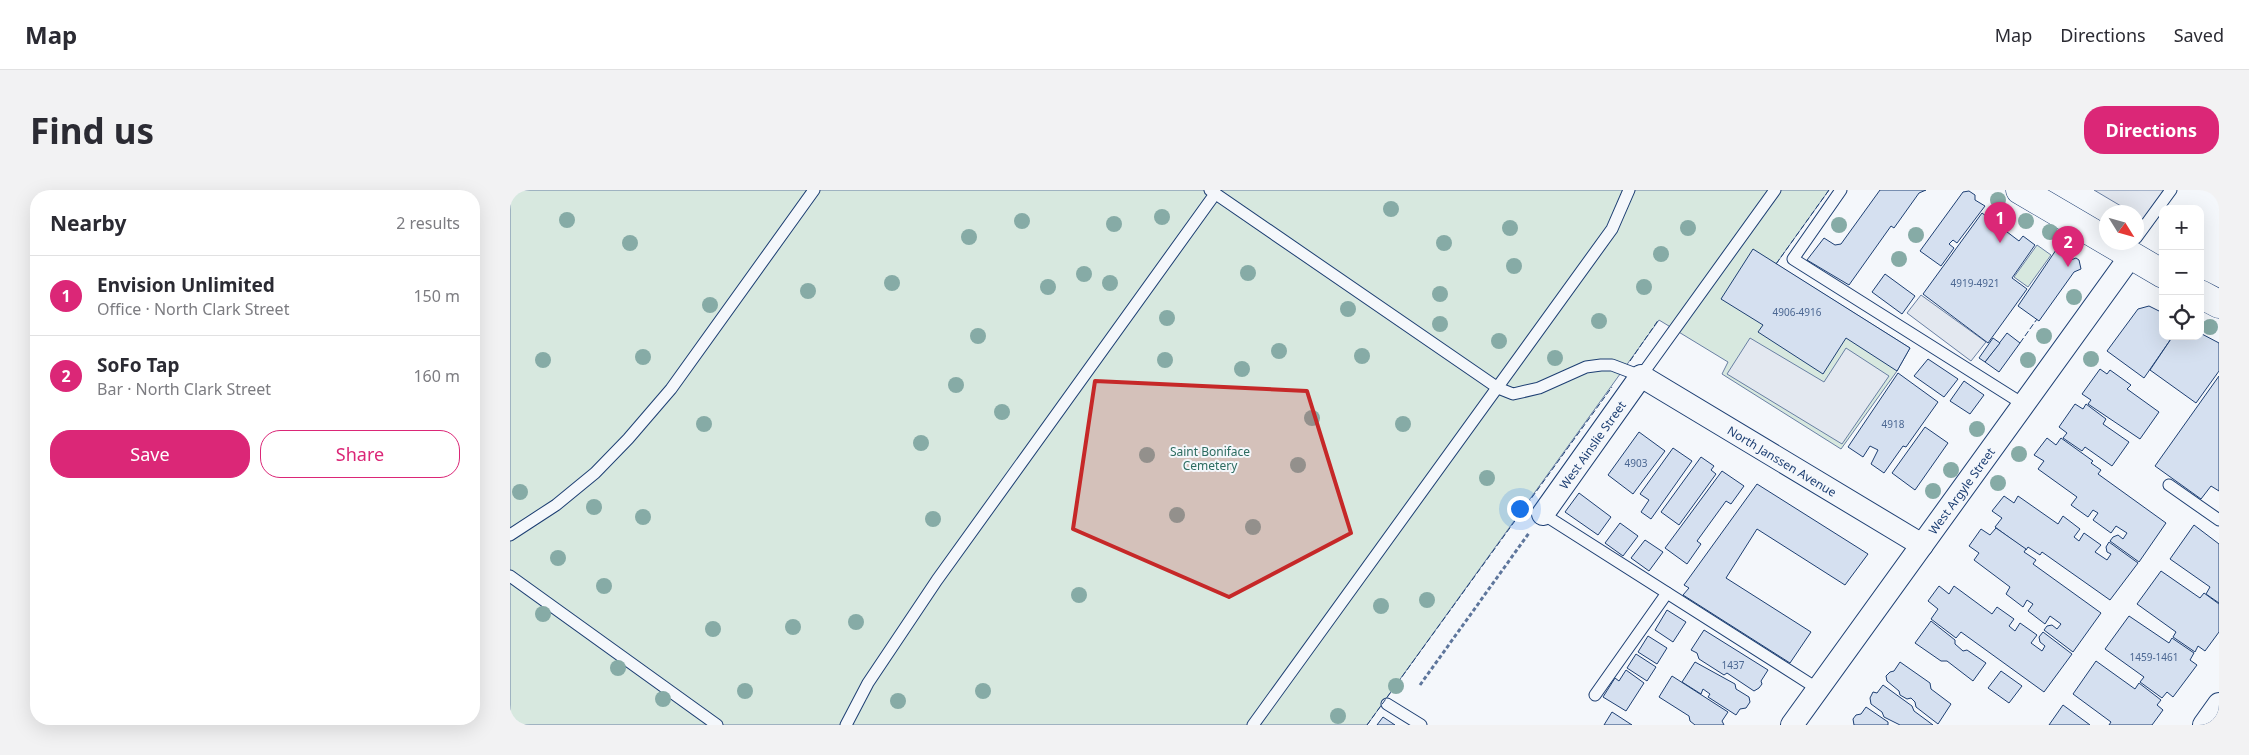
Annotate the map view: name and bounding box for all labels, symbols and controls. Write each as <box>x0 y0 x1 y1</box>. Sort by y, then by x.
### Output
text: Map <box>25 18 77 51</box>
text: Map <box>1995 23 2032 47</box>
text: Directions <box>2060 23 2146 47</box>
text: Saved <box>2174 23 2224 47</box>
button: Directions <box>2084 106 2219 154</box>
text: Find us <box>30 107 154 154</box>
pin: 1 <box>1984 202 2016 243</box>
north arrow <box>2099 205 2144 250</box>
map controls <box>2159 205 2204 340</box>
button: + <box>2159 205 2204 250</box>
text: Nearby <box>50 209 126 237</box>
text: 2 results <box>396 212 460 234</box>
pin: 2 <box>2052 226 2084 267</box>
button: − <box>2159 250 2204 295</box>
text: Envision Unlimited <box>97 272 275 298</box>
house number: 4919-4921 <box>1951 276 1999 290</box>
text: 1 <box>61 285 71 307</box>
text: 150 m <box>413 285 460 307</box>
button: locate <box>2159 295 2204 340</box>
text: Office · North Clark Street <box>97 298 289 320</box>
house number: 4906-4916 <box>1773 305 1822 319</box>
text: SoFo Tap <box>97 352 179 378</box>
text: 2 <box>61 365 71 387</box>
text: 160 m <box>413 365 460 387</box>
text: Bar · North Clark Street <box>97 378 271 400</box>
street label: West Ainslie Street <box>1555 397 1630 492</box>
house number: 4918 <box>1882 417 1905 431</box>
street label: North Janssen Avenue <box>1724 421 1840 500</box>
button: Save <box>50 430 250 478</box>
button: Share <box>260 430 460 478</box>
park label: Saint Boniface Cemetery <box>1170 443 1250 474</box>
street label: West Argyle Street <box>1924 443 1999 538</box>
house number: 4903 <box>1625 456 1648 470</box>
your location <box>1507 496 1533 522</box>
house number: 1459-1461 <box>2130 650 2178 664</box>
house number: 1437 <box>1722 658 1745 672</box>

